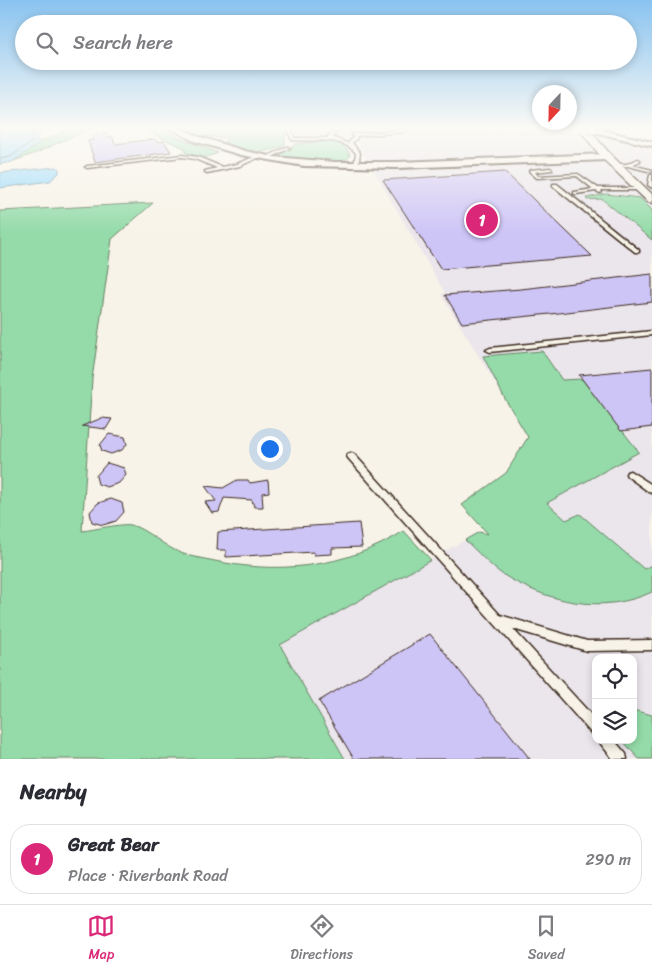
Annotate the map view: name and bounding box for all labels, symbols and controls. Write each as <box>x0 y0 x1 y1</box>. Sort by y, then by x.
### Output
search box <box>15 15 637 70</box>
text: Search here <box>73 26 173 59</box>
icon: search <box>33 29 61 57</box>
north arrow <box>532 85 577 130</box>
pin: 1 <box>466 201 498 239</box>
your location <box>257 436 283 462</box>
map controls <box>592 654 637 744</box>
button: locate <box>592 654 637 699</box>
button: layers <box>592 699 637 744</box>
text: Nearby <box>20 773 86 811</box>
text: Great Bear <box>68 828 159 861</box>
text: 1 <box>34 845 40 874</box>
text: 290 m <box>585 845 631 874</box>
text: Place · Riverbank Road <box>68 861 228 890</box>
tab: Map <box>87 912 115 967</box>
tab: Directions <box>290 912 353 967</box>
tab: Saved <box>528 912 565 967</box>

